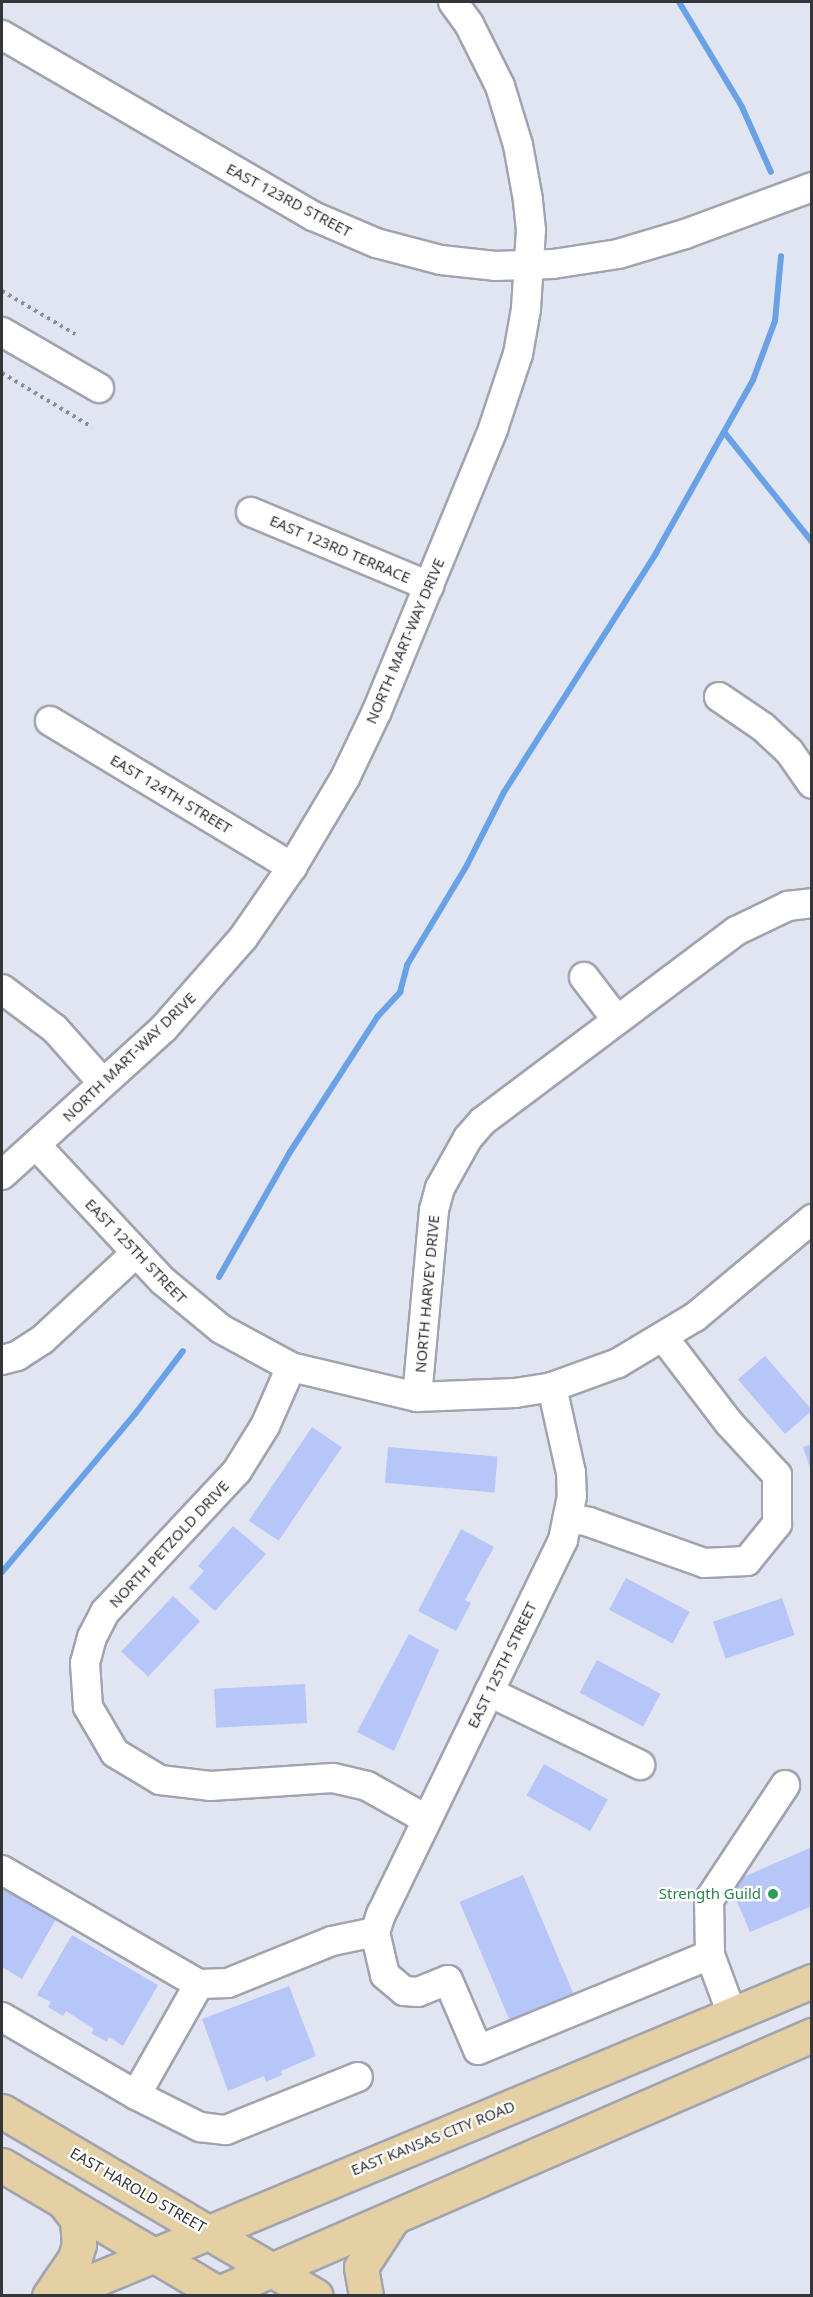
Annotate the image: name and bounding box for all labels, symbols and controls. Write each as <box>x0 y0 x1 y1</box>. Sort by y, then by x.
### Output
street label: EAST 123RD STREET <box>223 159 355 241</box>
street label: EAST 123RD TERRACE <box>267 511 413 587</box>
street label: NORTH MART-WAY DRIVE <box>362 556 448 726</box>
street label: EAST 124TH STREET <box>107 751 235 837</box>
street label: NORTH MART-WAY DRIVE <box>59 989 199 1125</box>
street label: EAST 125TH STREET <box>81 1195 191 1307</box>
street label: NORTH HARVEY DRIVE <box>411 1214 443 1374</box>
street label: NORTH PETZOLD DRIVE <box>105 1477 233 1611</box>
street label: EAST 125TH STREET <box>464 1599 540 1731</box>
place label: Strength Guild <box>659 1885 761 1903</box>
marker: Strength Guild <box>766 1887 780 1901</box>
street label: EAST KANSAS CITY ROAD <box>348 2097 518 2179</box>
street label: EAST HAROLD STREET <box>67 2144 209 2236</box>

